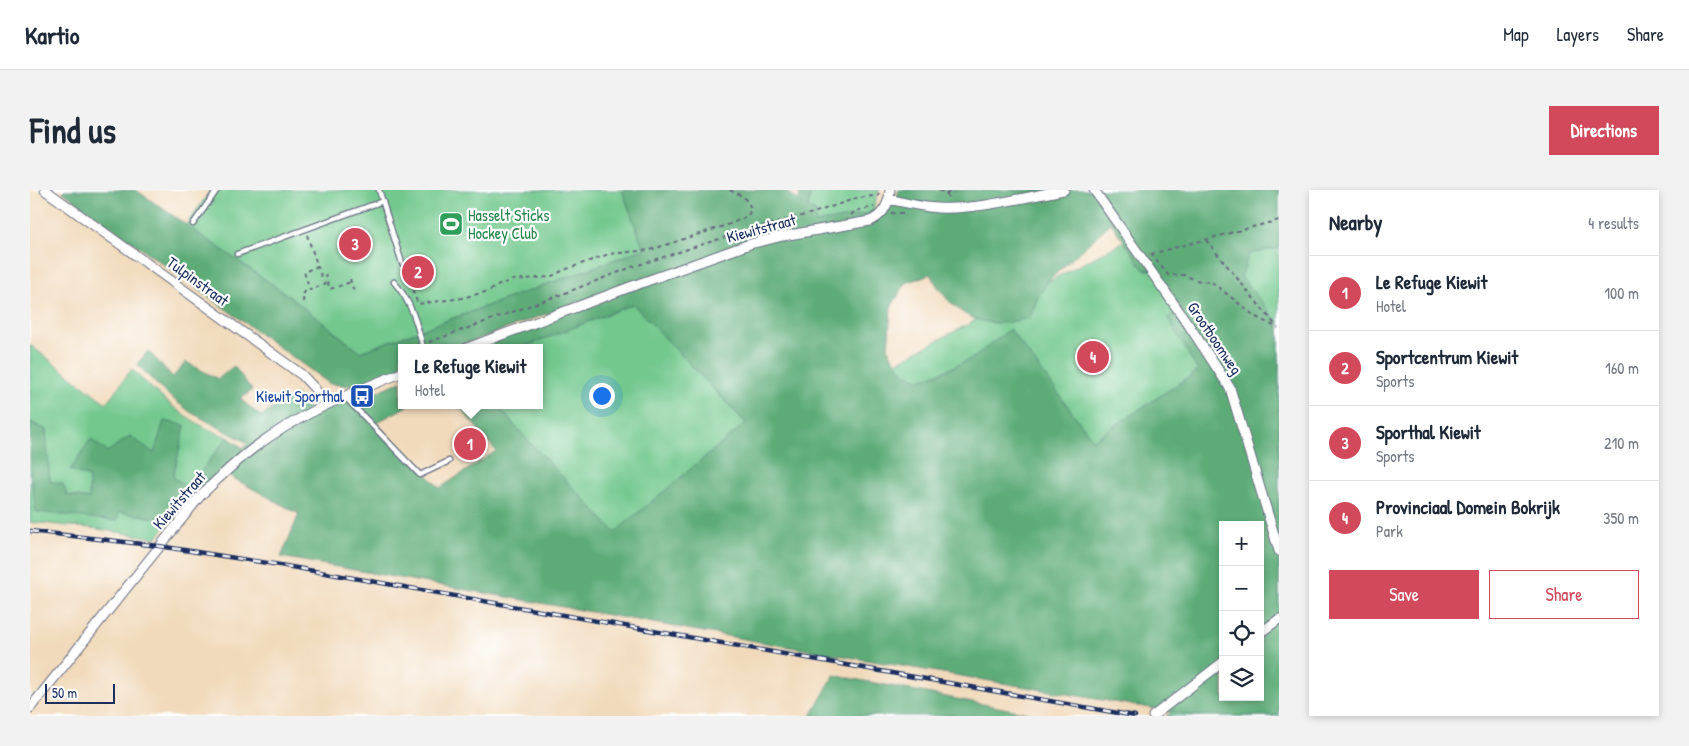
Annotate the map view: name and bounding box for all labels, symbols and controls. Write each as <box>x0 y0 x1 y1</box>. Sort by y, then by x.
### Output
text: Kartio <box>25 19 80 51</box>
text: Map <box>1503 22 1529 47</box>
text: Layers <box>1557 22 1599 47</box>
text: Share <box>1627 22 1664 47</box>
button: Directions <box>1549 106 1659 155</box>
text: Find us <box>30 107 116 154</box>
place label: Hasselt Sticks Hockey Club <box>468 204 549 244</box>
street label: Kiewitstraat <box>724 208 798 248</box>
text: Nearby <box>1329 208 1382 237</box>
sports icon: Hasselt Sticks Hockey Club <box>438 211 464 237</box>
text: 4 results <box>1588 212 1639 234</box>
pin: 3 <box>339 225 371 263</box>
street label: Tulpinstraat <box>163 251 234 311</box>
pin: 2 <box>402 253 434 291</box>
text: Le Refuge Kiewit <box>1376 269 1487 295</box>
text: 1 <box>1342 282 1348 304</box>
text: 100 m <box>1604 282 1639 304</box>
text: Hotel <box>1376 295 1406 317</box>
street label: Grootboomweg <box>1183 297 1247 379</box>
pin: 4 <box>1077 338 1109 376</box>
popup <box>398 344 543 409</box>
text: Sportcentrum Kiewit <box>1376 344 1518 370</box>
text: Le Refuge Kiewit <box>415 353 526 379</box>
text: 2 <box>1341 357 1349 379</box>
text: 160 m <box>1605 357 1639 379</box>
text: Sports <box>1376 370 1414 392</box>
text: Hotel <box>415 379 445 401</box>
bus stop icon: Kiewit Sporthal <box>349 383 375 409</box>
your location <box>589 383 615 409</box>
place label: Kiewit Sporthal <box>256 385 345 407</box>
text: Sporthal Kiewit <box>1376 419 1481 445</box>
pin: 1 <box>454 425 486 463</box>
text: 3 <box>1341 432 1349 454</box>
text: 210 m <box>1604 432 1639 454</box>
text: Sports <box>1376 445 1414 467</box>
street label: Kiewitstraat <box>148 466 211 534</box>
text: Provinciaal Domein Bokrijk <box>1376 494 1560 520</box>
text: 4 <box>1342 507 1348 529</box>
text: 350 m <box>1603 507 1639 529</box>
text: Park <box>1376 520 1403 542</box>
map controls <box>1219 521 1264 701</box>
button: + <box>1219 521 1264 566</box>
button: − <box>1219 566 1264 611</box>
button: Save <box>1329 570 1479 619</box>
button: Share <box>1489 570 1639 619</box>
button: locate <box>1219 611 1264 656</box>
button: layers <box>1219 656 1264 701</box>
scale bar <box>45 681 115 704</box>
text: 50 m <box>52 683 77 702</box>

